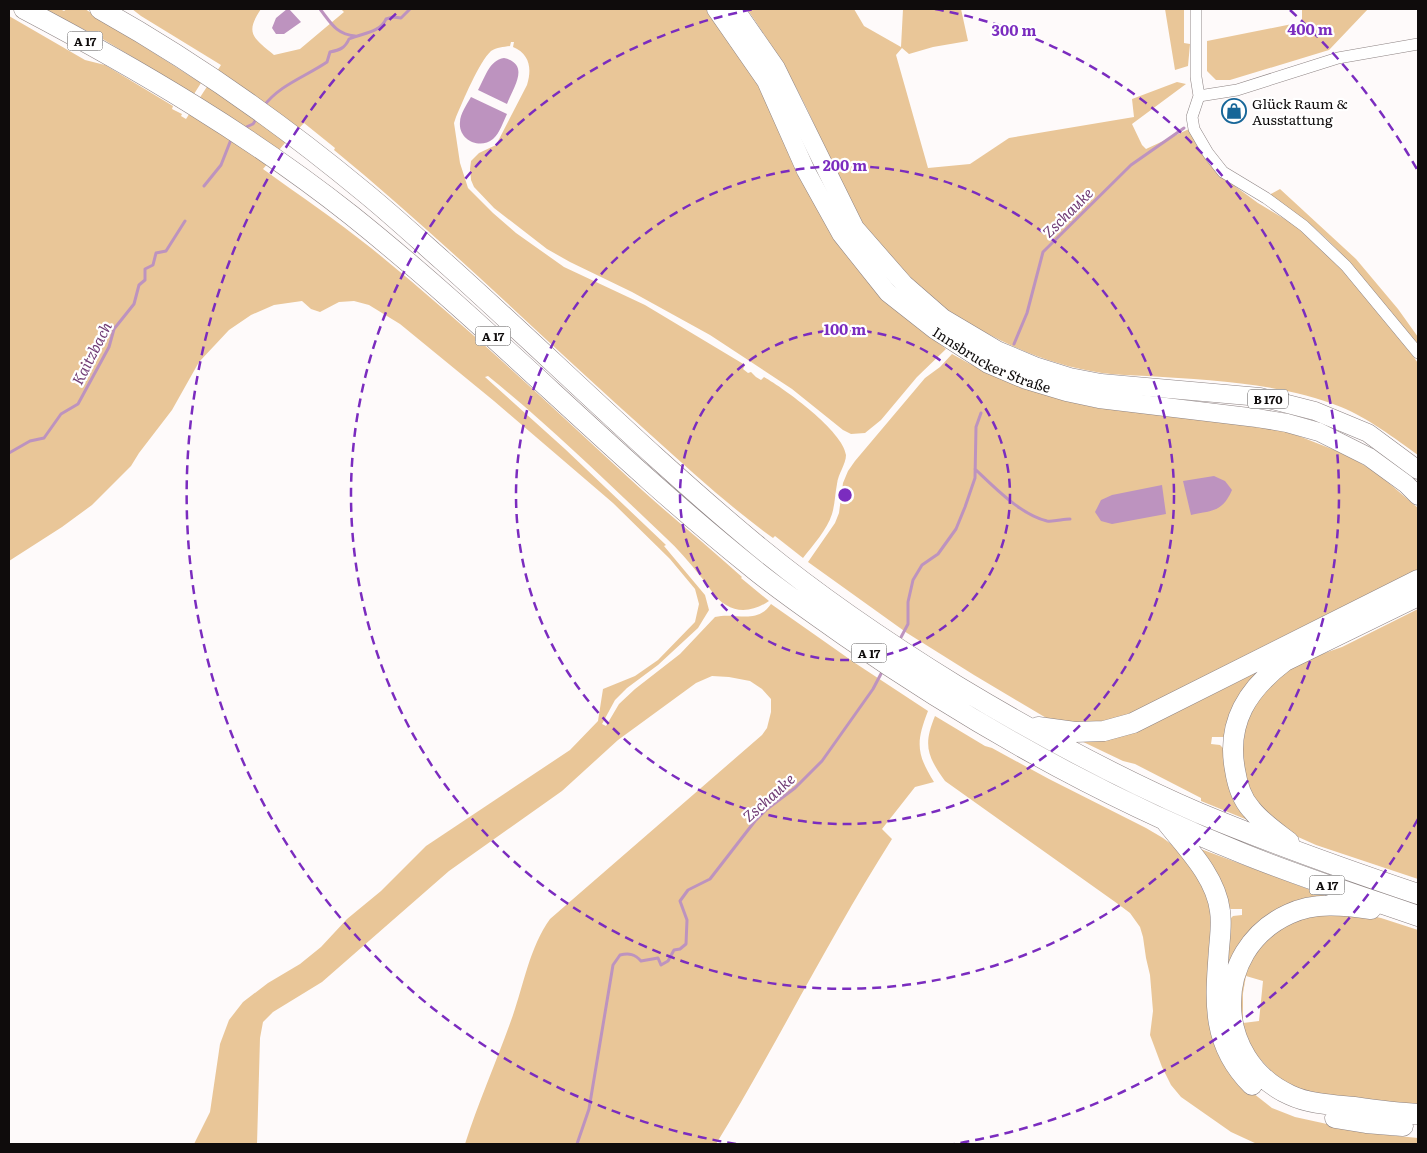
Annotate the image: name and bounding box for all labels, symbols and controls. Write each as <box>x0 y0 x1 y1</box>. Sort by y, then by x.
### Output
text: 400 m <box>1287 17 1333 40</box>
text: 300 m <box>992 18 1036 41</box>
road number: A 17 <box>68 31 102 50</box>
place label: Glück Raum & Ausstattung <box>1252 93 1348 129</box>
shop icon: Glück Raum & Ausstattung <box>1221 98 1247 124</box>
text: 200 m <box>823 153 867 176</box>
water label: Zschauke <box>1036 181 1098 243</box>
water label: Kaitzbach <box>65 317 117 389</box>
text: 100 m <box>824 317 866 340</box>
street label: Innsbrucker Straße <box>929 321 1053 397</box>
road number: A 17 <box>476 326 510 346</box>
road number: B 170 <box>1248 389 1288 408</box>
centre of rings <box>836 486 854 504</box>
road number: A 17 <box>852 644 886 662</box>
water label: Zschauke <box>737 767 799 827</box>
road number: A 17 <box>1310 876 1344 894</box>

